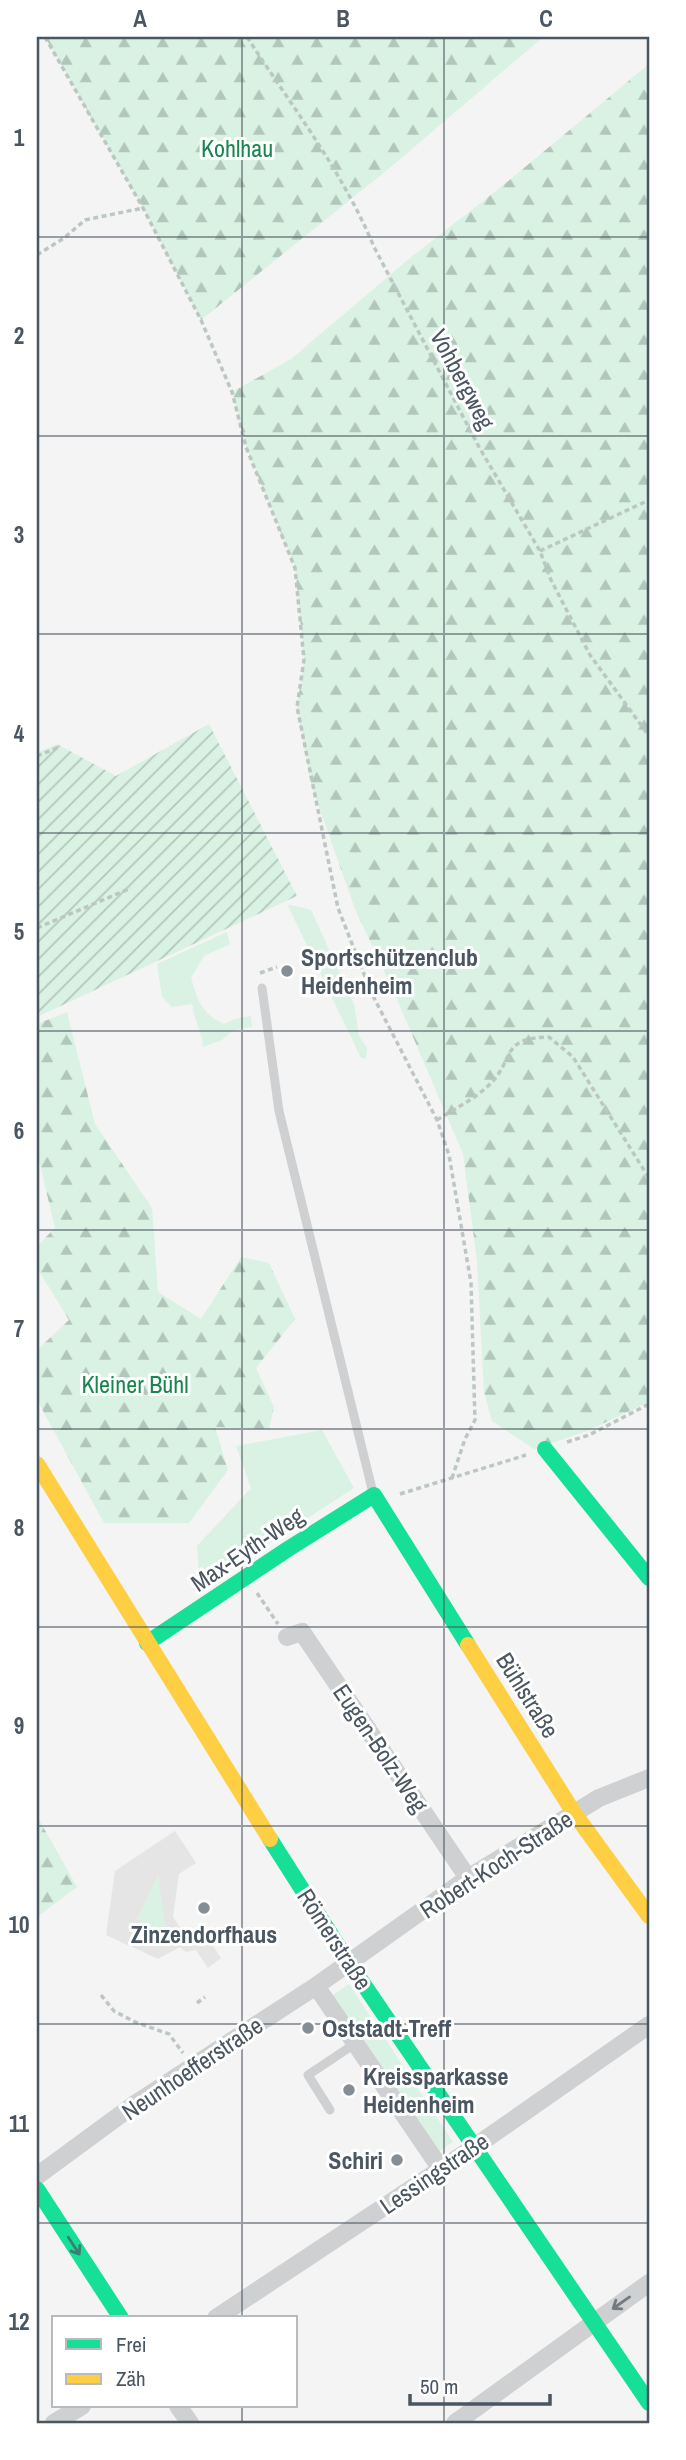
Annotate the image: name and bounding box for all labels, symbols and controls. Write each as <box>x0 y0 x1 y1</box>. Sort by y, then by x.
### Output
text: A <box>133 3 147 34</box>
text: B <box>336 3 350 34</box>
text: C <box>539 3 553 34</box>
text: 1 <box>14 122 25 153</box>
park label: Kohlhau <box>201 132 273 164</box>
text: 2 <box>14 320 24 351</box>
street label: Vohbergweg <box>423 323 503 435</box>
text: 3 <box>14 519 24 550</box>
text: 4 <box>14 718 25 749</box>
text: 5 <box>14 916 24 947</box>
place label: Sportschützenclub Heidenheim <box>301 941 478 1001</box>
marker: Sportschützenclub Heidenheim <box>279 963 295 979</box>
text: 6 <box>14 1115 24 1146</box>
text: 7 <box>14 1313 24 1344</box>
park label: Kleiner Bühl <box>81 1368 189 1400</box>
street label: Max-Eyth-Weg <box>184 1499 310 1599</box>
text: 8 <box>14 1512 24 1543</box>
street label: Bühlstraße <box>489 1646 567 1744</box>
street label: Eugen-Bolz-Weg <box>326 1678 436 1819</box>
text: 9 <box>14 1710 24 1741</box>
street label: Robert-Koch-Straße <box>413 1803 579 1925</box>
street label: Römerstraße <box>290 1882 380 1996</box>
marker: Zinzendorfhaus <box>196 1900 212 1916</box>
text: 10 <box>9 1909 29 1940</box>
place label: Zinzendorfhaus <box>131 1918 277 1950</box>
street label: Neunhoefferstraße <box>115 2009 269 2127</box>
place label: Oststadt-Treff <box>322 2012 452 2044</box>
marker: Oststadt-Treff <box>300 2020 316 2036</box>
place label: Kreissparkasse Heidenheim <box>363 2060 509 2120</box>
marker: Kreissparkasse Heidenheim <box>341 2082 357 2098</box>
text: 11 <box>9 2108 29 2139</box>
street label: Lessingstraße <box>373 2125 495 2221</box>
place label: Schiri <box>328 2144 383 2176</box>
marker: Schiri <box>389 2152 405 2168</box>
one-way arrow <box>67 2235 81 2255</box>
one-way arrow <box>612 2296 631 2310</box>
text: 12 <box>9 2306 29 2337</box>
legend <box>52 2316 298 2408</box>
text: Frei <box>116 2330 147 2359</box>
scale bar <box>410 2362 550 2406</box>
text: Zäh <box>116 2364 146 2393</box>
text: 50 m <box>420 2372 458 2401</box>

